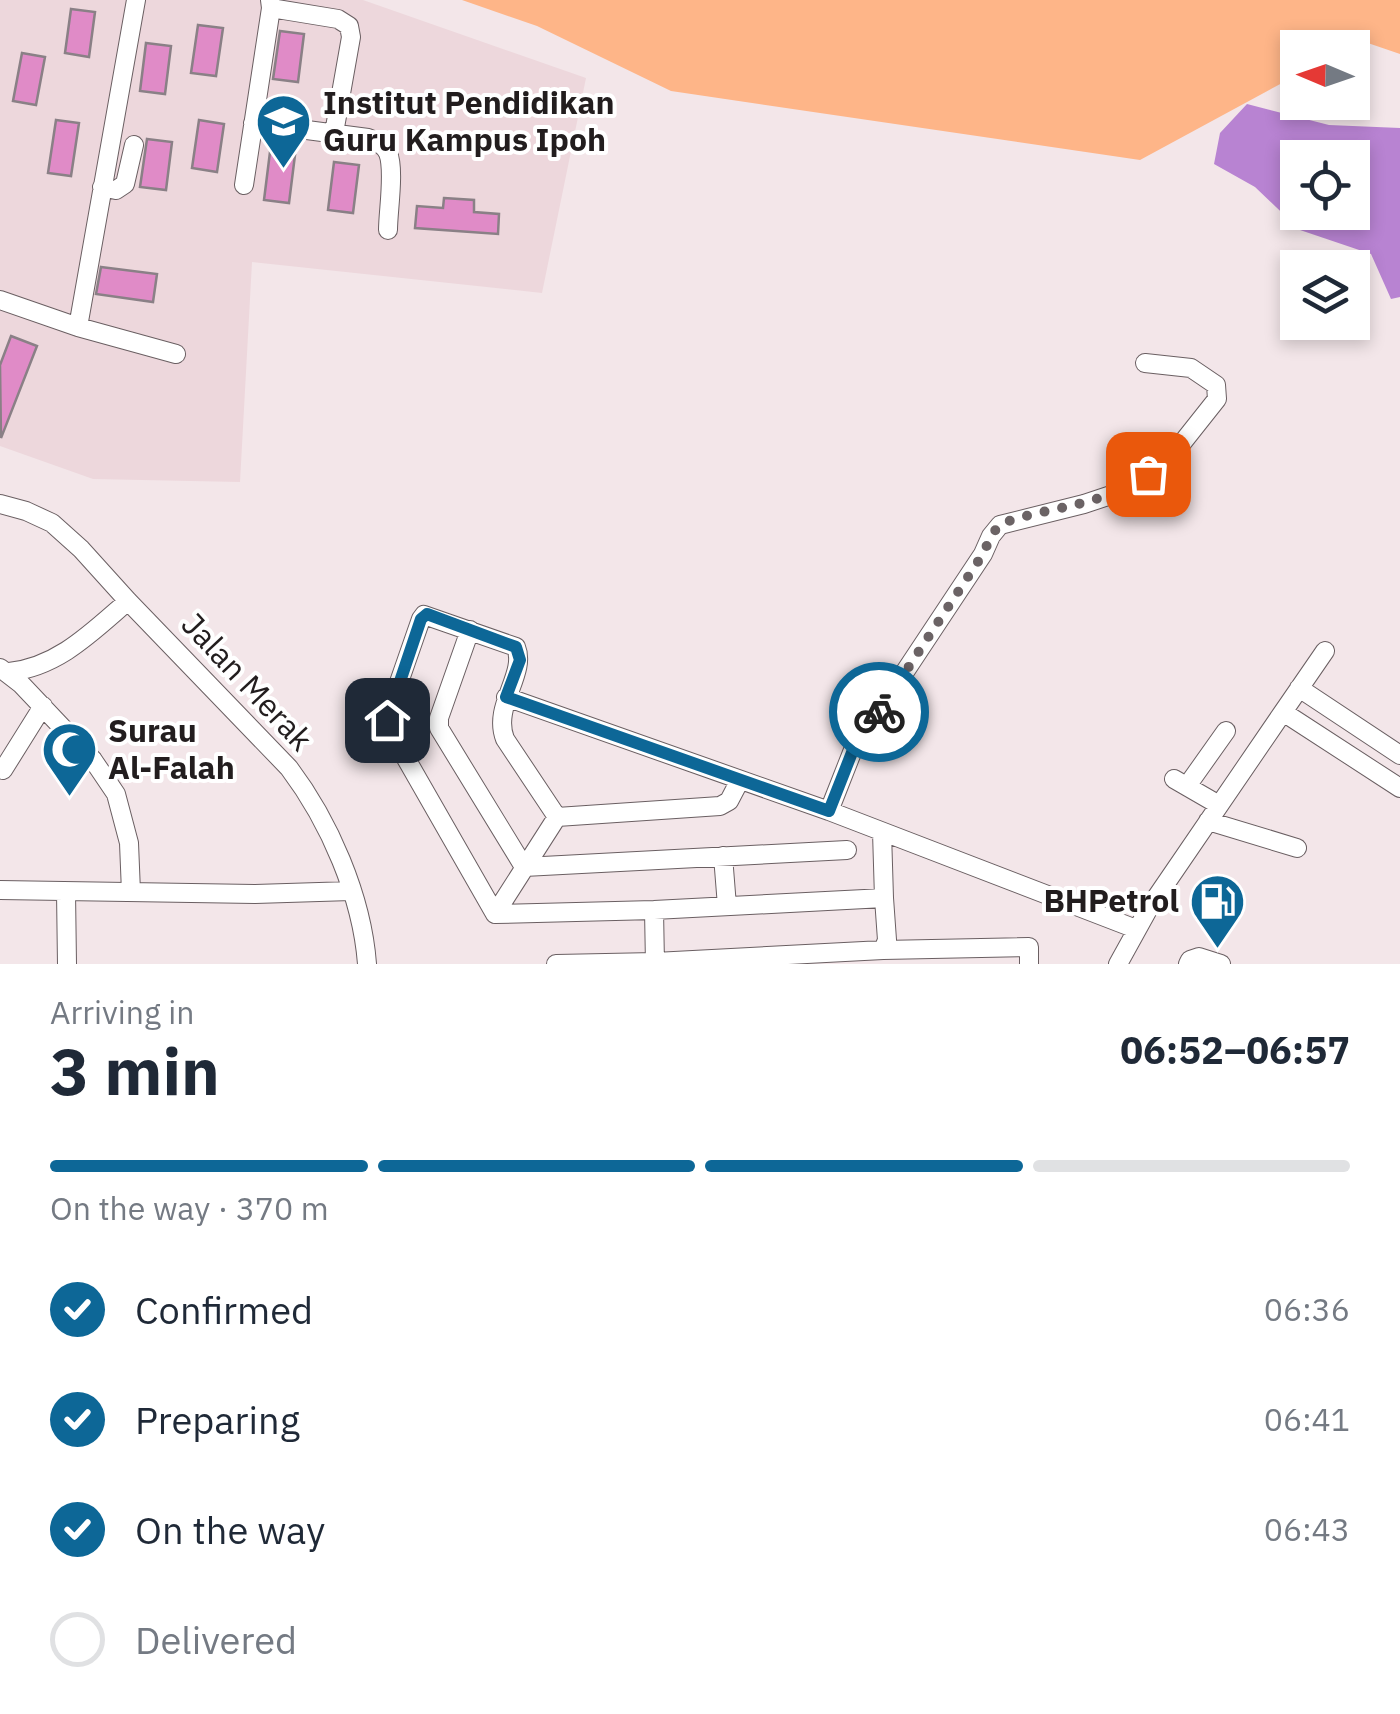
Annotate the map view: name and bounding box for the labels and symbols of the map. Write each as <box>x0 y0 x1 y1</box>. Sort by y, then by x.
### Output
north arrow <box>1280 30 1370 120</box>
place label: Institut Pendidikan Guru Kampus Ipoh <box>323 81 615 160</box>
school or university icon: Institut Pendidikan Guru Kampus Ipoh <box>254 91 314 170</box>
pin <box>1106 432 1191 517</box>
street label: Jalan Merak <box>173 603 323 759</box>
courier <box>829 662 929 762</box>
pin <box>345 678 430 763</box>
place label: Surau Al-Falah <box>108 709 235 788</box>
mosque icon: Surau Al-Falah <box>39 719 99 798</box>
fuel station icon: BHPetrol <box>1188 871 1248 950</box>
place label: BHPetrol <box>1043 879 1179 921</box>

